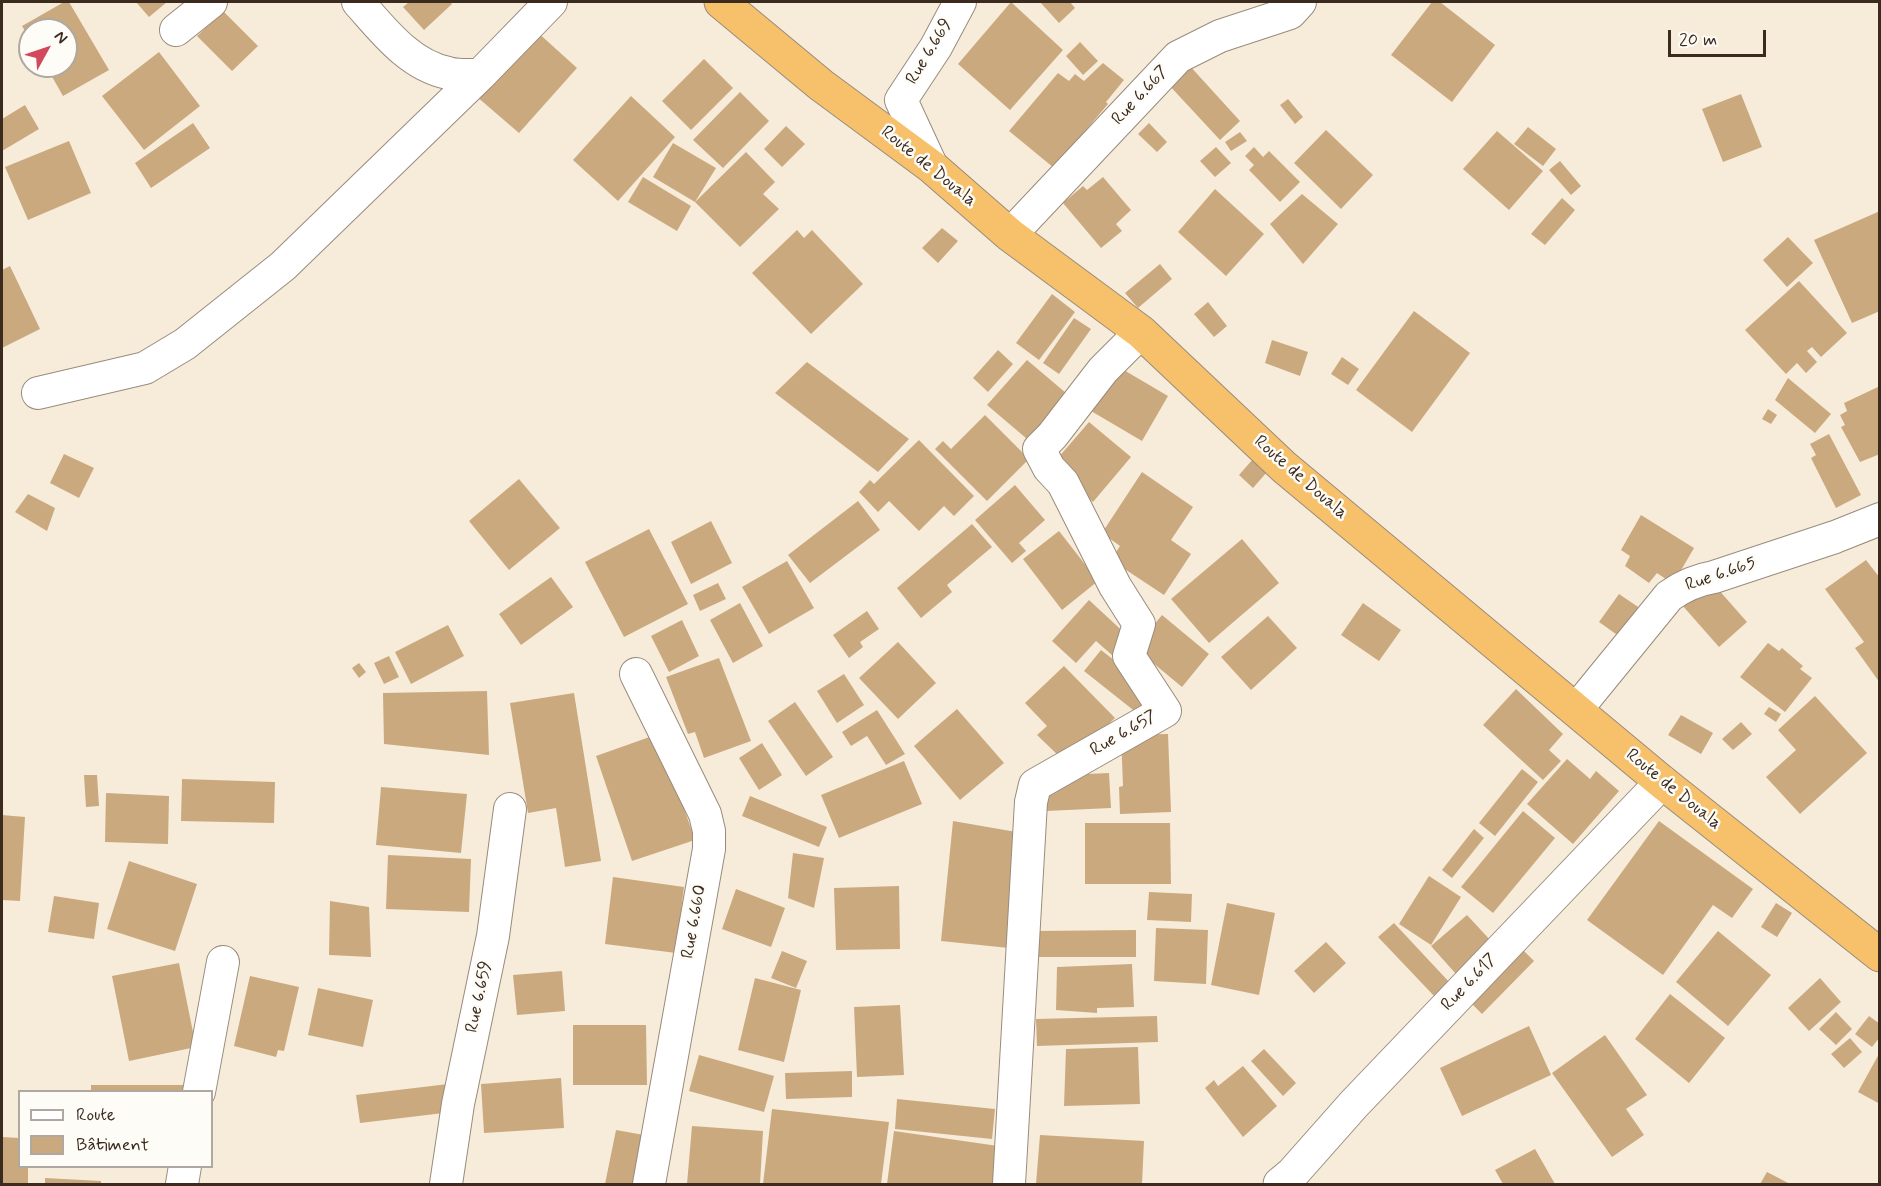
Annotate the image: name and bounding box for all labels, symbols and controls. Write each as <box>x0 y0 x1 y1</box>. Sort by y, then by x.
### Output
street label: Rue 6.669 <box>902 15 958 89</box>
north arrow <box>18 18 78 78</box>
scale bar <box>1671 18 1768 56</box>
text: N <box>49 27 72 48</box>
text: 20 m <box>1679 28 1717 52</box>
street label: Rue 6.667 <box>1108 62 1174 130</box>
street label: Route de Douala <box>876 122 980 212</box>
street label: Route de Douala <box>1249 431 1351 525</box>
street label: Rue 6.665 <box>1683 553 1759 597</box>
street label: Rue 6.657 <box>1087 706 1161 762</box>
street label: Route de Douala <box>1621 745 1725 835</box>
street label: Rue 6.660 <box>678 883 712 961</box>
street label: Rue 6.617 <box>1437 950 1503 1016</box>
street label: Rue 6.659 <box>462 959 498 1035</box>
legend <box>18 1090 213 1168</box>
text: Route <box>76 1103 115 1127</box>
text: Bâtiment <box>76 1133 149 1157</box>

